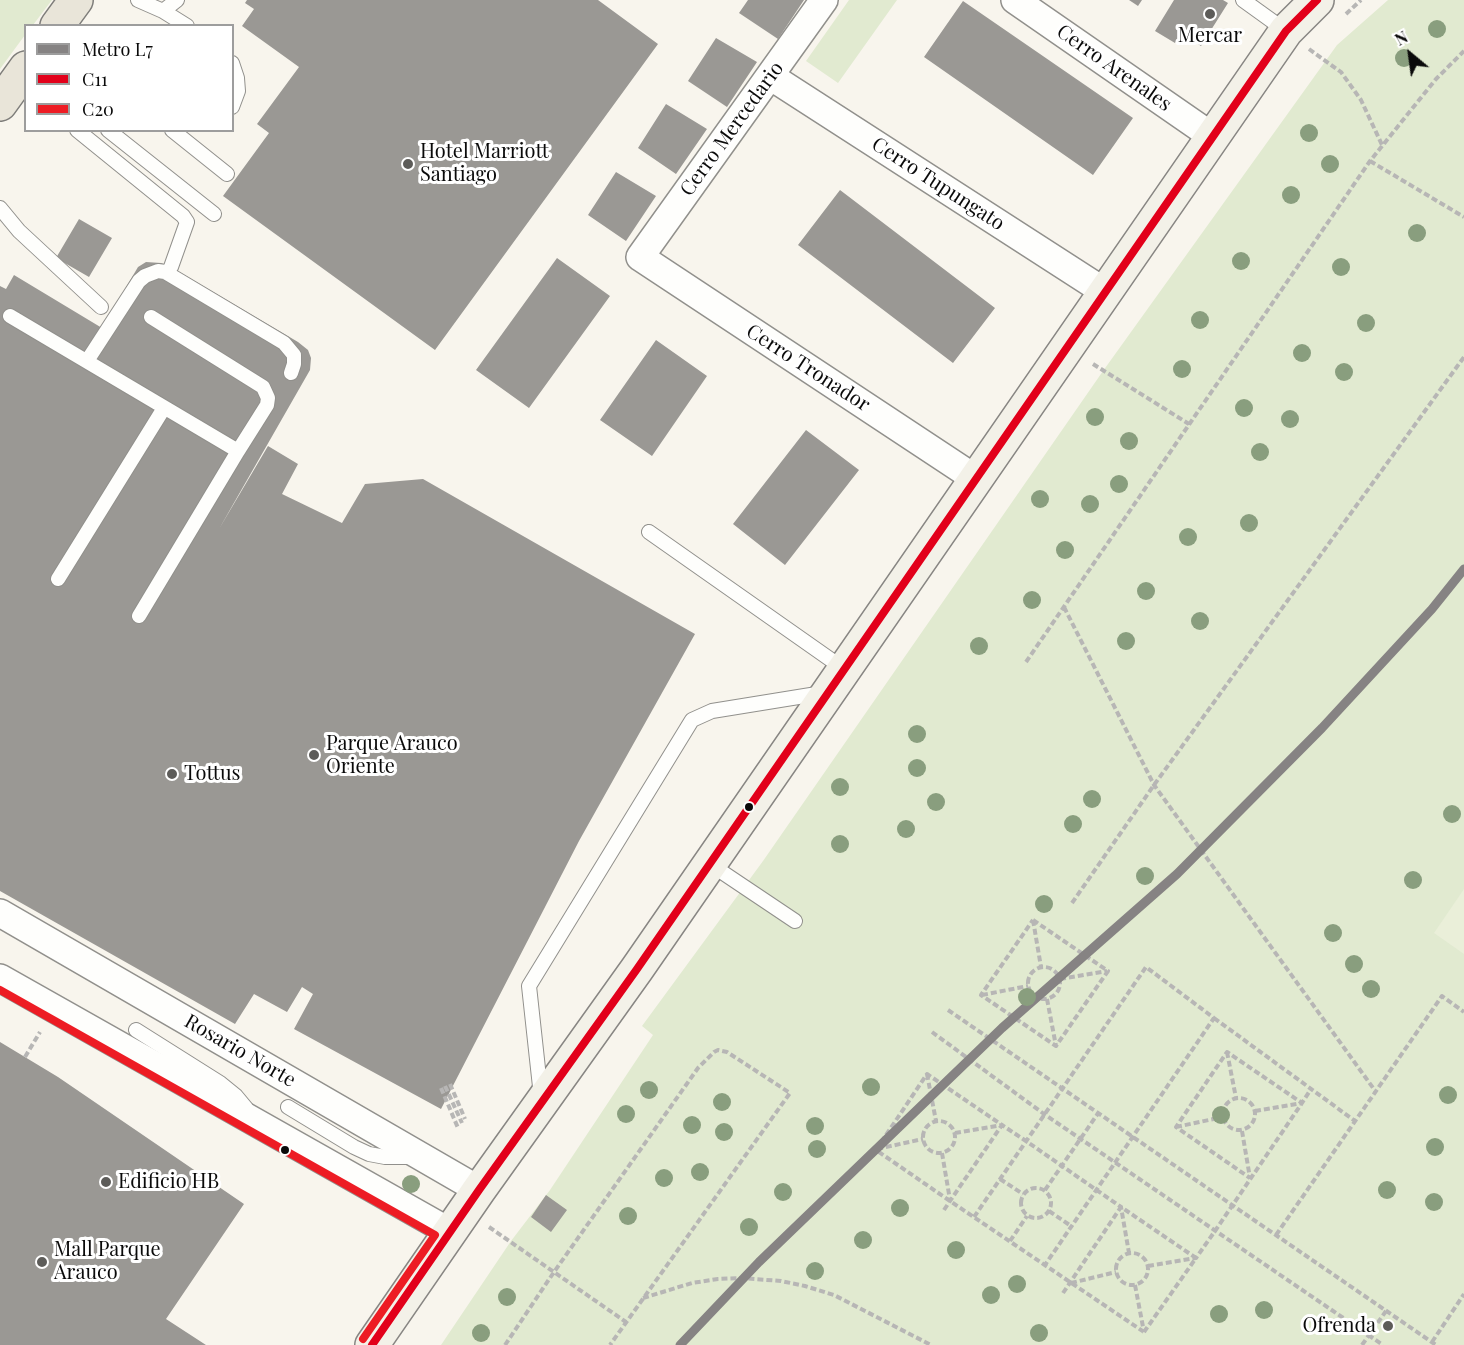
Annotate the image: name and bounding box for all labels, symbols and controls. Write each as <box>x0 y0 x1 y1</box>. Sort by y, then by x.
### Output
marker: Mercar <box>1203 7 1217 21</box>
street label: Cerro Arenales <box>1052 19 1176 117</box>
legend <box>24 24 234 132</box>
place label: Mercar <box>1178 24 1242 48</box>
north arrow <box>1380 24 1440 84</box>
text: N <box>1391 26 1411 50</box>
text: Metro L7 <box>82 37 153 61</box>
street label: Cerro Mercedario <box>675 57 789 201</box>
text: C11 <box>82 67 108 91</box>
text: C20 <box>82 97 114 121</box>
street label: Cerro Tupungato <box>867 132 1009 236</box>
place label: Hotel Marriott Santiago <box>420 140 549 187</box>
marker: Hotel Marriott Santiago <box>401 157 415 171</box>
street label: Cerro Tronador <box>742 319 874 417</box>
place label: Parque Arauco Oriente <box>326 732 458 779</box>
marker: Parque Arauco Oriente <box>307 748 321 762</box>
place label: Tottus <box>184 762 240 786</box>
marker: Tottus <box>165 767 179 781</box>
unlabelled marker <box>743 801 755 813</box>
street label: Rosario Norte <box>180 1010 300 1092</box>
unlabelled marker <box>279 1144 291 1156</box>
place label: Edificio HB <box>118 1170 219 1194</box>
marker: Edificio HB <box>99 1175 113 1189</box>
place label: Mall Parque Arauco <box>54 1238 161 1285</box>
marker: Mall Parque Arauco <box>35 1255 49 1269</box>
place label: Ofrenda <box>1303 1314 1376 1338</box>
marker: Ofrenda <box>1381 1319 1395 1333</box>

